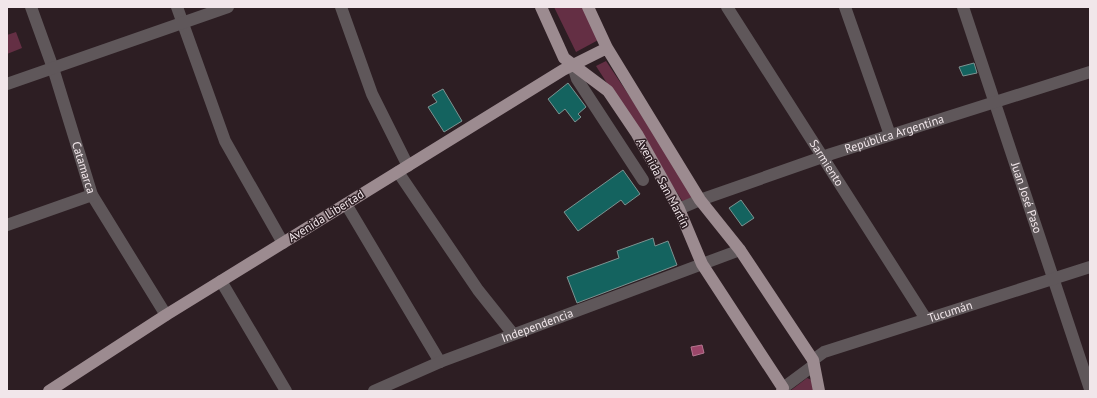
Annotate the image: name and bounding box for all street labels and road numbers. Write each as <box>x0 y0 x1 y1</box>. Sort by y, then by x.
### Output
street label: República Argentina <box>843 111 946 156</box>
street label: Avenida San Martín <box>633 135 693 230</box>
street label: Sarmiento <box>806 137 847 189</box>
street label: Catamarca <box>69 139 99 195</box>
street label: Juan José Paso <box>1008 159 1046 235</box>
street label: Avenida Libertad <box>285 186 366 245</box>
street label: Tucumán <box>926 297 974 325</box>
street label: Independencia <box>499 305 575 345</box>

